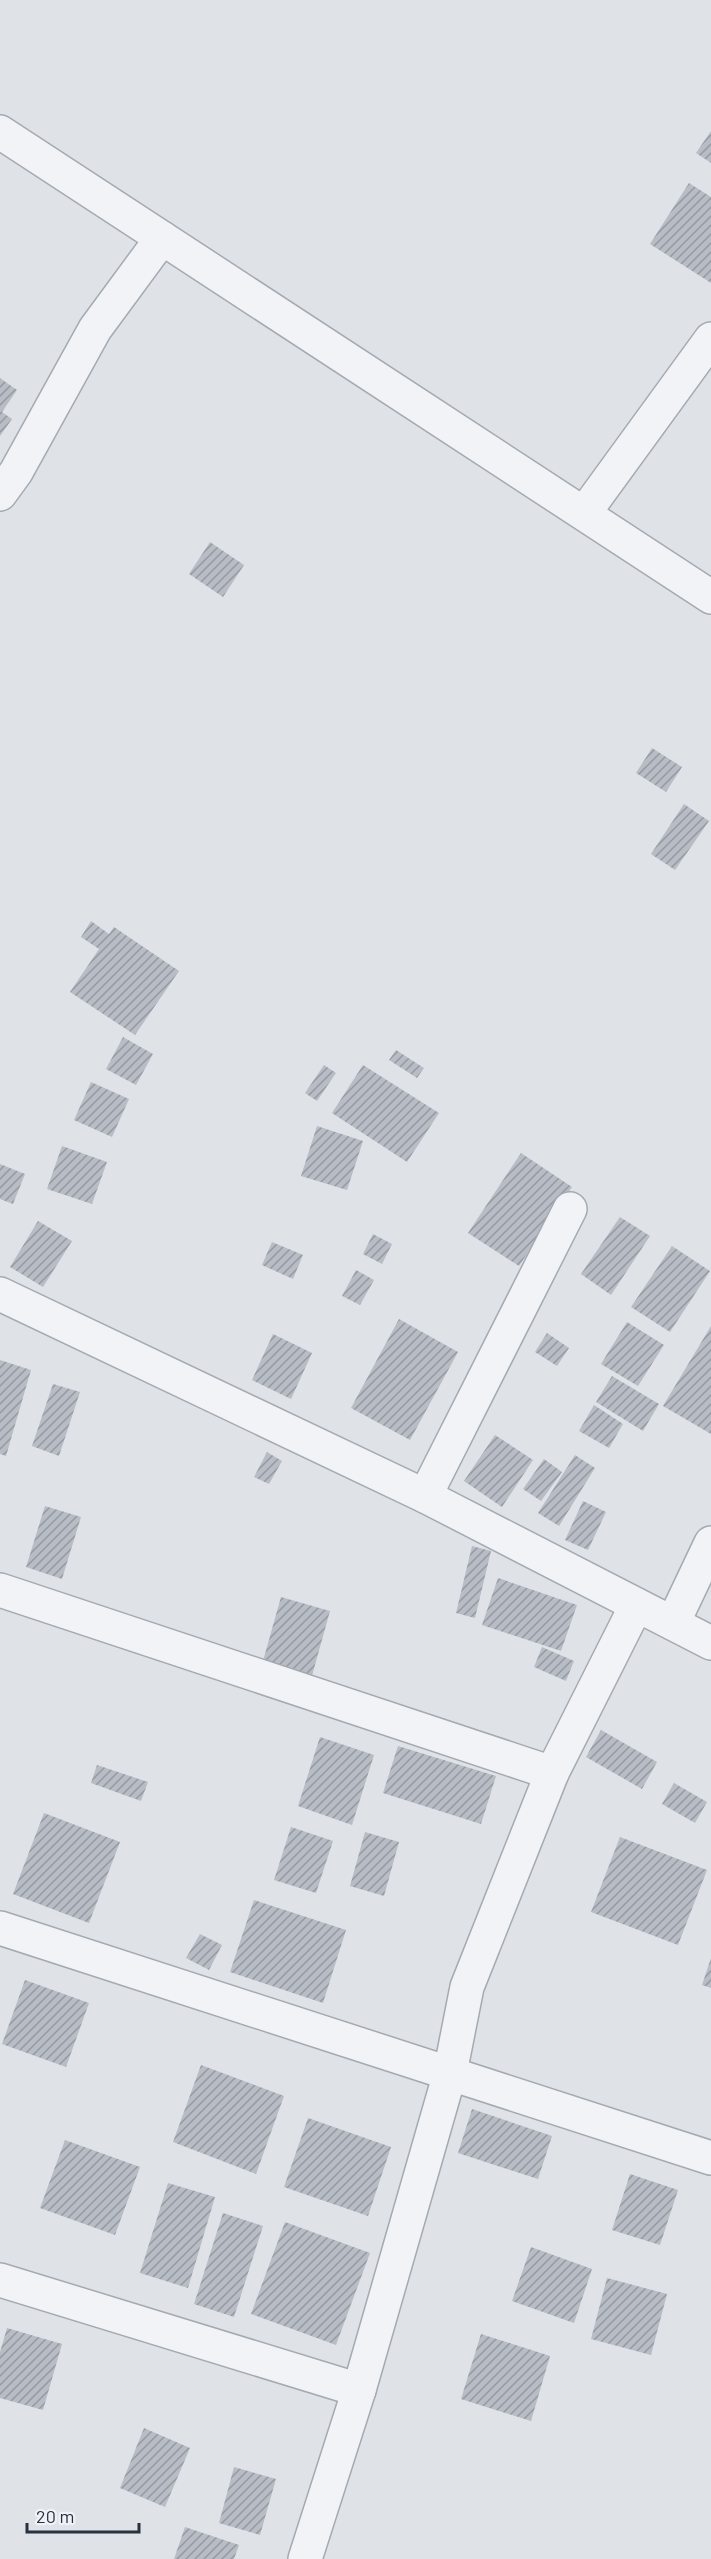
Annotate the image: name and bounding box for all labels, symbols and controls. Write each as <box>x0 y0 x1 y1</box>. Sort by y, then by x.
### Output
scale bar <box>27 2496 140 2534</box>
text: 20 m <box>36 2505 74 2527</box>

